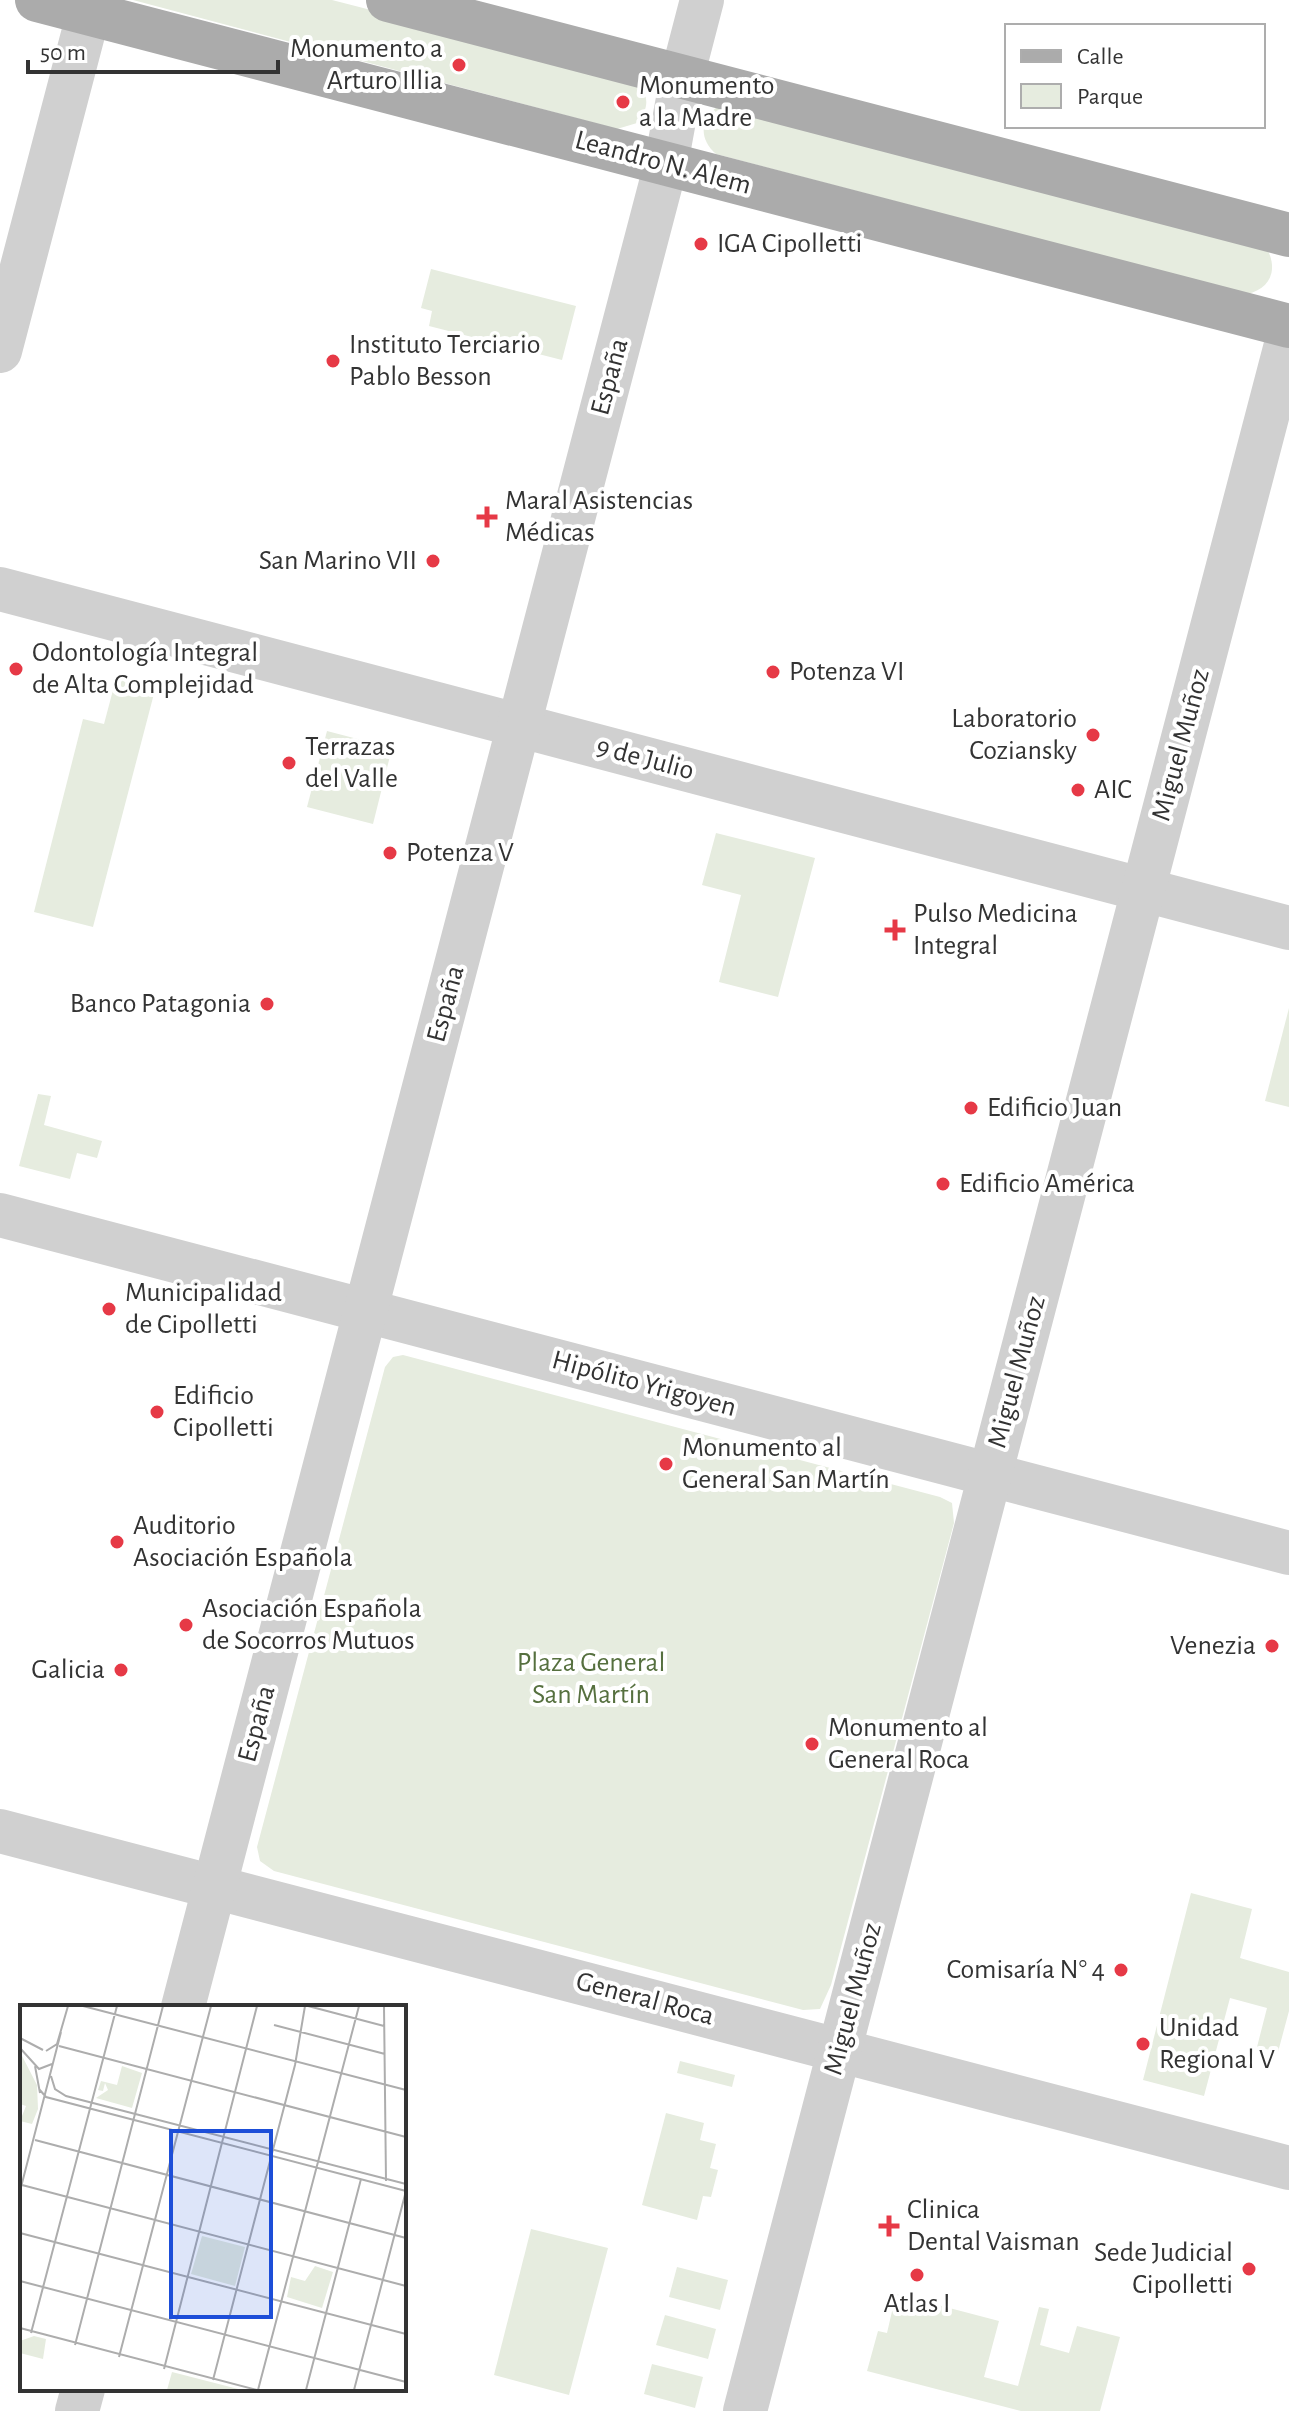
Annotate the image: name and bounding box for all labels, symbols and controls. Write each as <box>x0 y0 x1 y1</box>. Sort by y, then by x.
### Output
scale bar <box>28 24 278 74</box>
legend <box>1005 24 1265 128</box>
place label: Monumento a Arturo Illia <box>290 35 443 95</box>
text: 50 m <box>40 41 86 65</box>
text: Calle <box>1077 45 1124 69</box>
marker: Monumento a Arturo Illia <box>450 56 468 74</box>
place label: Monumento a la Madre <box>639 72 775 132</box>
text: Parque <box>1077 85 1143 109</box>
marker: Monumento a la Madre <box>614 93 632 111</box>
street label: Leandro N. Alem <box>572 126 754 200</box>
place label: IGA Cipolletti <box>717 230 862 258</box>
marker: IGA Cipolletti <box>692 235 710 253</box>
place label: Instituto Terciario Pablo Besson <box>349 331 540 391</box>
street label: España <box>586 336 634 418</box>
marker: Instituto Terciario Pablo Besson <box>324 352 342 370</box>
place label: Maral Asistencias Médicas <box>505 487 693 547</box>
marker: Maral Asistencias Médicas <box>476 506 498 528</box>
place label: San Marino VII <box>259 547 417 575</box>
marker: San Marino VII <box>424 552 442 570</box>
place label: Odontología Integral de Alta Complejidad <box>32 639 258 699</box>
place label: Potenza VI <box>789 658 904 686</box>
marker: Odontología Integral de Alta Complejidad <box>7 660 25 678</box>
marker: Potenza VI <box>764 663 782 681</box>
street label: Miguel Muñoz <box>1147 666 1215 824</box>
place label: Laboratorio Coziansky <box>951 705 1077 765</box>
marker: Laboratorio Coziansky <box>1084 726 1102 744</box>
place label: Terrazas del Valle <box>305 733 398 793</box>
street label: 9 de Julio <box>593 733 697 785</box>
marker: Terrazas del Valle <box>280 754 298 772</box>
place label: AIC <box>1094 776 1132 804</box>
marker: AIC <box>1069 781 1087 799</box>
place label: Potenza V <box>406 839 514 867</box>
marker: Potenza V <box>381 844 399 862</box>
place label: Pulso Medicina Integral <box>913 900 1078 960</box>
marker: Pulso Medicina Integral <box>884 919 906 941</box>
street label: España <box>422 963 470 1045</box>
place label: Banco Patagonia <box>70 990 251 1018</box>
marker: Banco Patagonia <box>258 995 276 1013</box>
place label: Edificio Juan <box>987 1094 1122 1122</box>
marker: Edificio Juan <box>962 1099 980 1117</box>
place label: Edificio América <box>959 1170 1135 1198</box>
marker: Edificio América <box>934 1175 952 1193</box>
place label: Municipalidad de Cipolletti <box>125 1279 282 1339</box>
street label: Miguel Muñoz <box>983 1293 1051 1451</box>
marker: Municipalidad de Cipolletti <box>100 1300 118 1318</box>
street label: Hipólito Yrigoyen <box>549 1346 739 1422</box>
place label: Edificio Cipolletti <box>173 1382 274 1442</box>
marker: Edificio Cipolletti <box>148 1403 166 1421</box>
place label: Monumento al General San Martín <box>682 1434 890 1494</box>
marker: Monumento al General San Martín <box>657 1455 675 1473</box>
place label: Auditorio Asociación Española <box>133 1512 353 1572</box>
marker: Auditorio Asociación Española <box>108 1533 126 1551</box>
place label: Asociación Española de Socorros Mutuos <box>202 1595 422 1655</box>
marker: Asociación Española de Socorros Mutuos <box>177 1616 195 1634</box>
place label: Venezia <box>1170 1632 1256 1660</box>
marker: Venezia <box>1263 1637 1281 1655</box>
park label: Plaza General San Martín <box>517 1649 665 1709</box>
place label: Galicia <box>31 1656 105 1684</box>
marker: Galicia <box>112 1661 130 1679</box>
street label: España <box>233 1683 281 1765</box>
place label: Monumento al General Roca <box>828 1714 988 1774</box>
marker: Monumento al General Roca <box>803 1735 821 1753</box>
street label: Miguel Muñoz <box>819 1920 887 2078</box>
place label: Comisaría N° 4 <box>947 1956 1105 1984</box>
marker: Comisaría N° 4 <box>1112 1961 1130 1979</box>
street label: General Roca <box>573 1967 717 2031</box>
inset map <box>20 2005 406 2391</box>
place label: Unidad Regional V <box>1159 2014 1275 2074</box>
marker: Unidad Regional V <box>1134 2035 1152 2053</box>
place label: Clinica Dental Vaisman <box>907 2196 1080 2256</box>
marker: Clinica Dental Vaisman <box>878 2215 900 2237</box>
place label: Sede Judicial Cipolletti <box>1094 2239 1233 2299</box>
marker: Sede Judicial Cipolletti <box>1240 2260 1258 2278</box>
marker: Atlas I <box>908 2266 926 2284</box>
place label: Atlas I <box>884 2290 950 2318</box>

